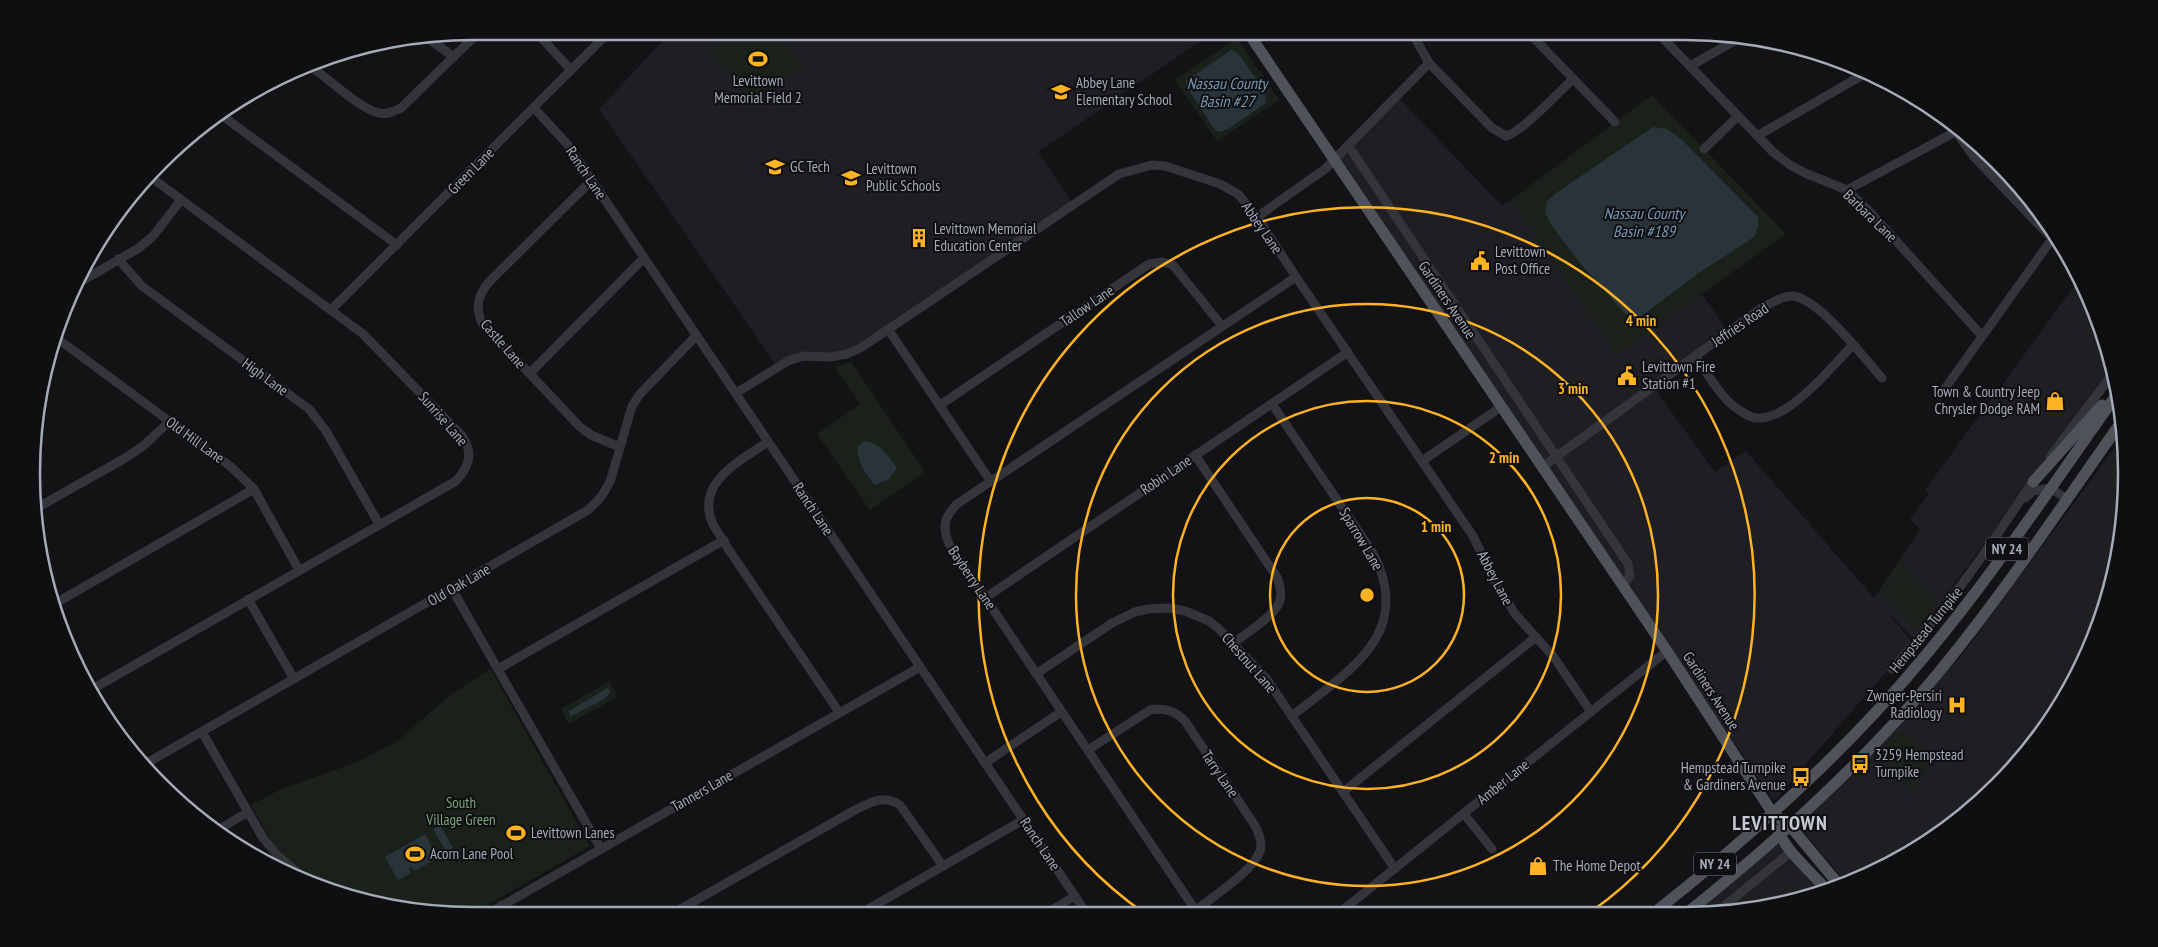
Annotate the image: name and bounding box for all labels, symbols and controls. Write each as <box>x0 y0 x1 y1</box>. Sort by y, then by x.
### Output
sports icon: Levittown Memorial Field 2 <box>747 48 769 70</box>
place label: Levittown Memorial Field 2 <box>714 71 802 107</box>
place label: Abbey Lane Elementary School <box>1076 73 1173 109</box>
water label: Nassau County Basin #27 <box>1187 73 1269 111</box>
school or university icon: Abbey Lane Elementary School <box>1050 81 1072 103</box>
street label: Green Lane <box>443 143 498 198</box>
street label: Ranch Lane <box>562 143 611 203</box>
school or university icon: GC Tech <box>764 156 786 178</box>
place label: GC Tech <box>790 157 830 176</box>
place label: Levittown Public Schools <box>866 159 940 195</box>
school or university icon: Levittown Public Schools <box>840 167 862 189</box>
street label: Barbara Lane <box>1839 185 1901 246</box>
street label: Abbey Lane <box>1238 198 1287 257</box>
water label: Nassau County Basin #189 <box>1604 203 1686 241</box>
place label: Levittown Memorial Education Center <box>934 219 1037 255</box>
building icon: Levittown Memorial Education Center <box>908 227 930 249</box>
place label: Levittown Post Office <box>1495 242 1550 278</box>
public building icon: Levittown Post Office <box>1469 250 1491 272</box>
street label: Gardiners Avenue <box>1414 257 1480 342</box>
street label: Tallow Lane <box>1056 281 1117 331</box>
street label: Jeffries Road <box>1707 299 1772 351</box>
text: 4 min <box>1626 311 1656 330</box>
street label: Castle Lane <box>477 315 530 372</box>
street label: High Lane <box>239 354 292 400</box>
place label: Levittown Fire Station #1 <box>1642 357 1715 393</box>
public building icon: Levittown Fire Station #1 <box>1616 365 1638 387</box>
text: 3 min <box>1558 379 1588 398</box>
place label: Town & Country Jeep Chrysler Dodge RAM <box>1932 382 2040 418</box>
street label: Sunrise Lane <box>415 387 472 450</box>
shop icon: Town & Country Jeep Chrysler Dodge RAM <box>2044 390 2066 412</box>
street label: Old Hill Lane <box>162 412 228 467</box>
text: 2 min <box>1489 448 1519 467</box>
street label: Robin Lane <box>1137 451 1195 499</box>
street label: Ranch Lane <box>789 479 838 539</box>
street label: Sparrow Lane <box>1335 504 1388 574</box>
text: 1 min <box>1421 517 1451 536</box>
road number: NY 24 <box>1986 538 2028 560</box>
street label: Bayberry Lane <box>944 542 1001 613</box>
street label: Abbey Lane <box>1473 547 1518 608</box>
street label: Old Oak Lane <box>424 559 493 610</box>
street label: Hempstead Turnpike <box>1885 583 1966 677</box>
centre of rings <box>1358 586 1376 604</box>
street label: Chestnut Lane <box>1218 628 1281 697</box>
street label: Gardiners Avenue <box>1679 648 1744 734</box>
place label: Zwnger-Persiri Radiology <box>1867 686 1942 722</box>
hospital icon: Zwnger-Persiri Radiology <box>1946 694 1968 716</box>
place label: 3259 Hempstead Turnpike <box>1875 745 1963 781</box>
street label: Tarry Lane <box>1198 747 1243 801</box>
bus stop icon: 3259 Hempstead Turnpike <box>1849 753 1871 775</box>
street label: Amber Lane <box>1473 755 1533 808</box>
place label: Hempstead Turnpike & Gardiners Avenue <box>1681 758 1786 794</box>
street label: Tanners Lane <box>668 765 736 816</box>
bus stop icon: Hempstead Turnpike & Gardiners Avenue <box>1790 766 1812 788</box>
park label: South Village Green <box>425 793 496 829</box>
district label: LEVITTOWN <box>1732 810 1828 836</box>
street label: Ranch Lane <box>1016 814 1065 874</box>
sports icon: Levittown Lanes <box>505 822 527 844</box>
place label: Levittown Lanes <box>531 823 615 842</box>
sports icon: Acorn Lane Pool <box>404 843 426 865</box>
place label: Acorn Lane Pool <box>430 844 514 863</box>
road number: NY 24 <box>1694 852 1736 876</box>
shop icon: The Home Depot <box>1527 855 1549 877</box>
place label: The Home Depot <box>1553 856 1641 875</box>

